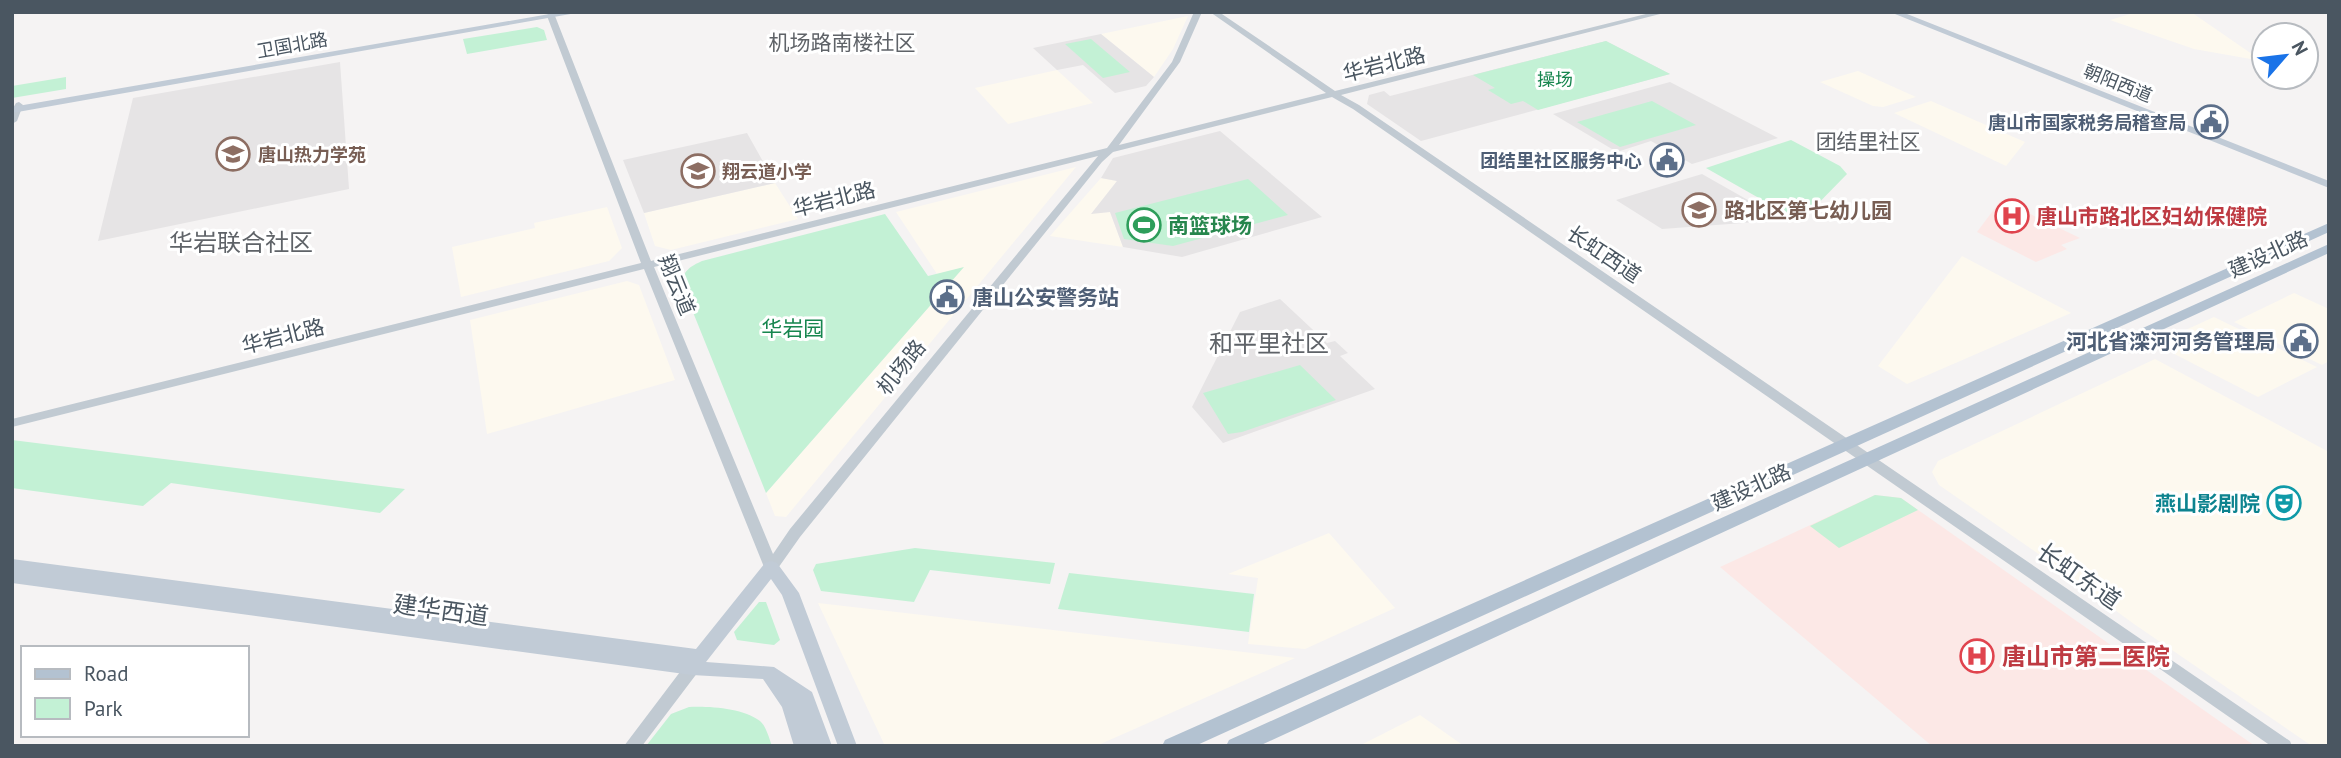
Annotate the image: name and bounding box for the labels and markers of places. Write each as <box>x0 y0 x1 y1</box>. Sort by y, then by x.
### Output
public building icon: 唐山市国家税务局稽查局 <box>2192 103 2230 141</box>
place label: 唐山市国家税务局稽查局 <box>1988 111 2186 134</box>
school or university icon: 唐山热力学苑 <box>214 135 252 173</box>
public building icon: 团结里社区服务中心 <box>1648 141 1686 179</box>
place label: 唐山热力学苑 <box>258 143 366 166</box>
place label: 团结里社区服务中心 <box>1480 149 1642 172</box>
school or university icon: 翔云道小学 <box>679 152 717 190</box>
place label: 翔云道小学 <box>722 160 812 183</box>
school or university icon: 路北区第七幼儿园 <box>1680 191 1718 229</box>
place label: 路北区第七幼儿园 <box>1724 197 1892 224</box>
hospital icon: 唐山市路北区妇幼保健院 <box>1993 197 2031 235</box>
place label: 唐山市路北区妇幼保健院 <box>2036 203 2267 230</box>
sports icon: 南篮球场 <box>1125 206 1163 244</box>
place label: 南篮球场 <box>1168 212 1252 239</box>
public building icon: 唐山公安警务站 <box>928 278 966 316</box>
place label: 唐山公安警务站 <box>972 284 1119 311</box>
public building icon: 河北省滦河河务管理局 <box>2282 322 2320 360</box>
place label: 河北省滦河河务管理局 <box>2066 328 2276 355</box>
theatre icon: 燕山影剧院 <box>2265 484 2303 522</box>
place label: 燕山影剧院 <box>2155 490 2260 517</box>
hospital icon: 唐山市第二医院 <box>1958 637 1996 675</box>
place label: 唐山市第二医院 <box>2002 641 2170 672</box>

